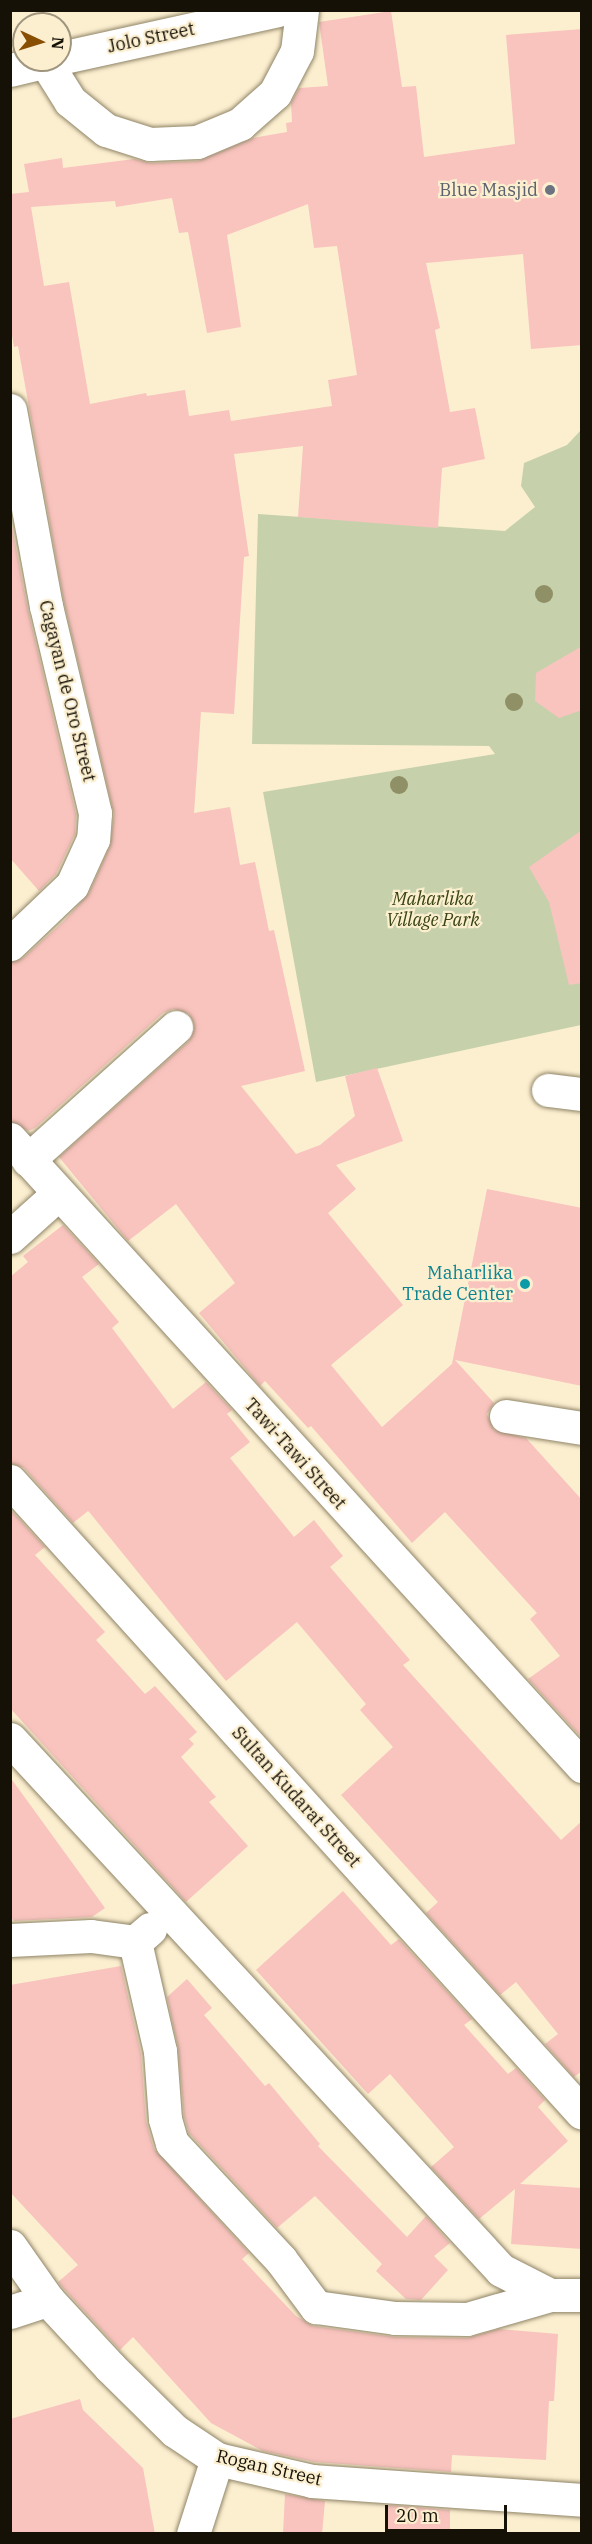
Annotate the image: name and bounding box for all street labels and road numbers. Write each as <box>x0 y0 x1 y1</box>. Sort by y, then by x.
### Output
street label: Jolo Street <box>105 18 197 58</box>
street label: Cagayan de Oro Street <box>34 598 100 784</box>
street label: Tawi-Tawi Street <box>240 1394 350 1514</box>
street label: Sultan Kudarat Street <box>227 1722 365 1872</box>
street label: Rogan Street <box>214 2445 324 2491</box>

